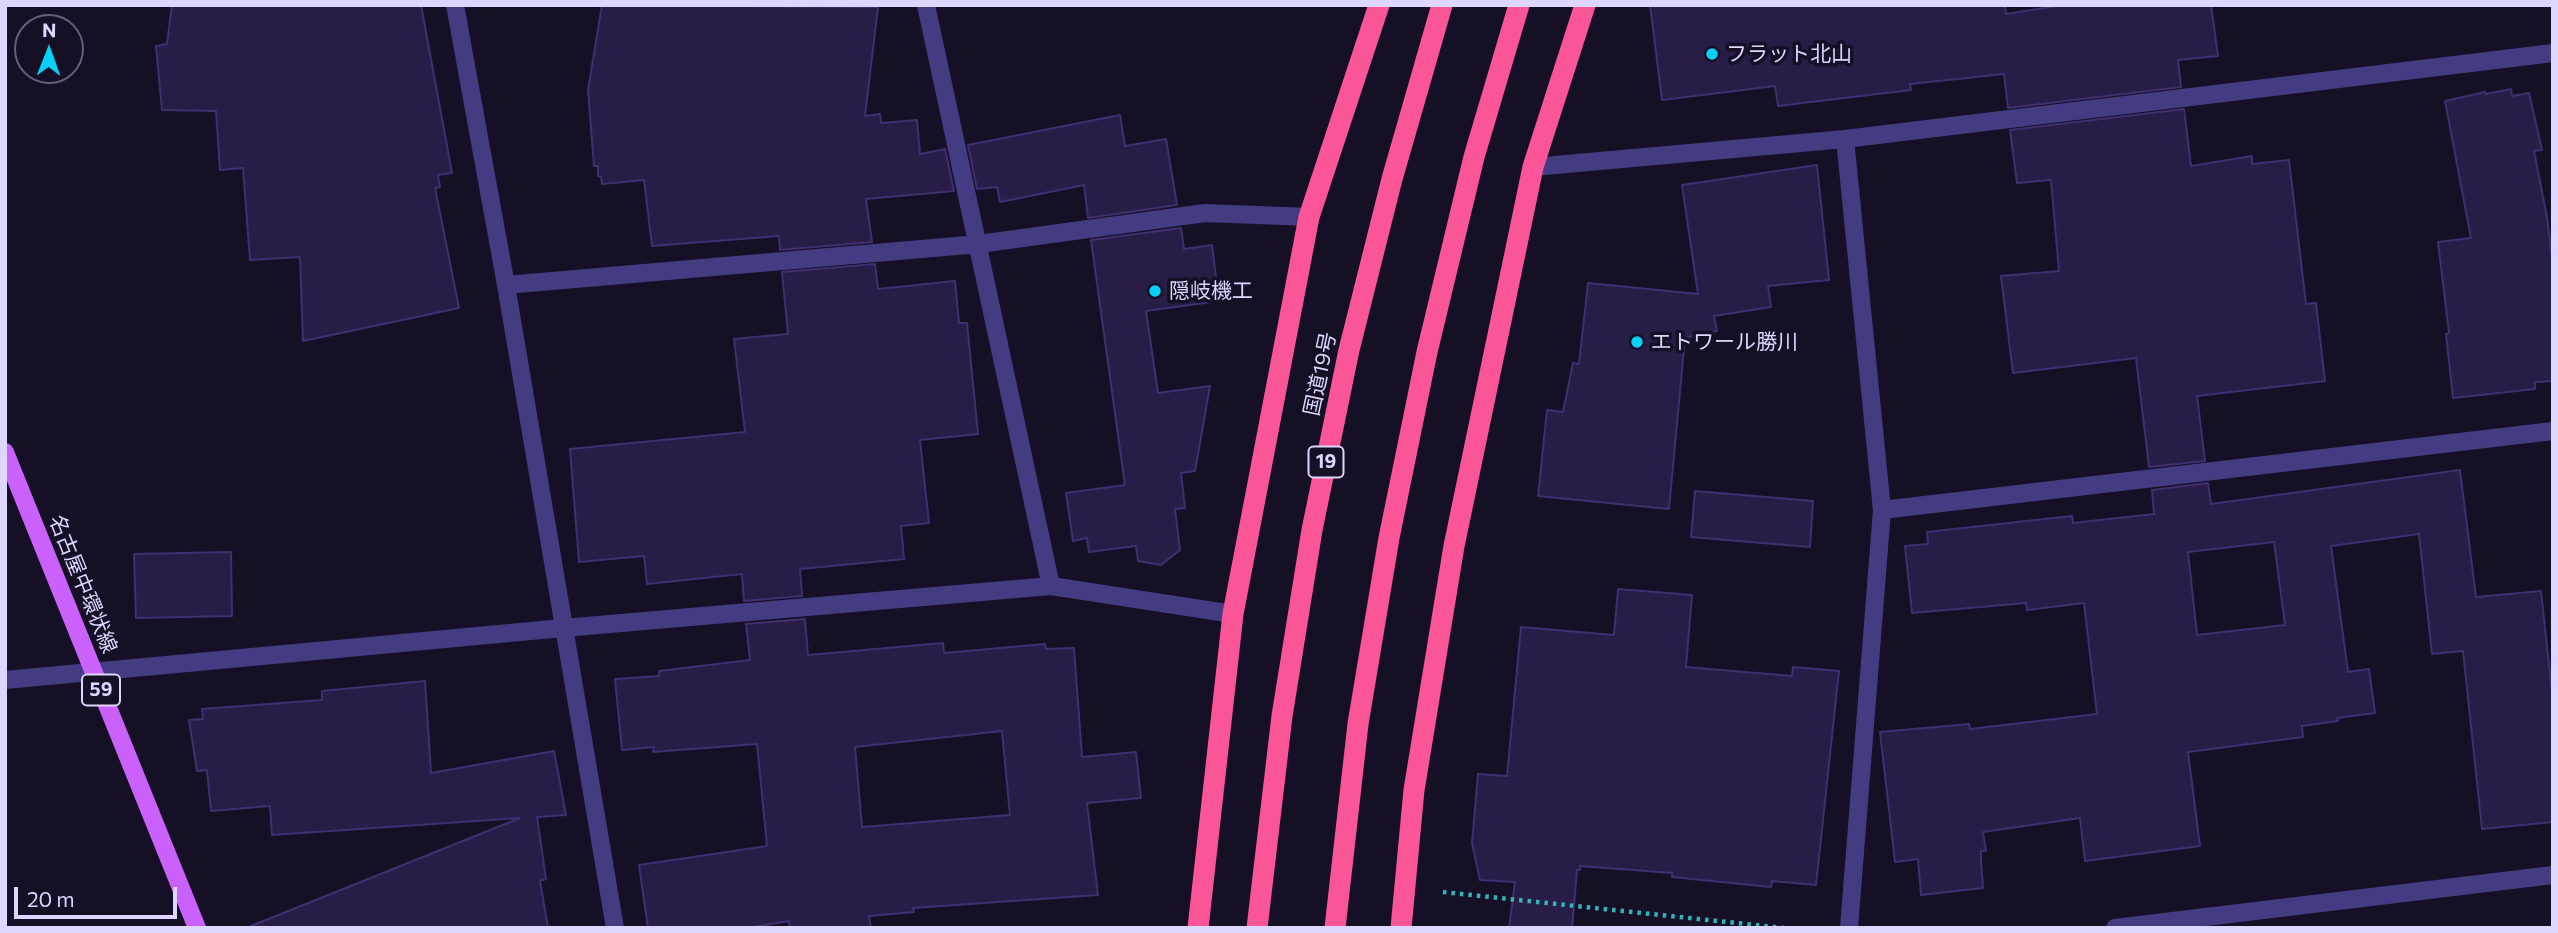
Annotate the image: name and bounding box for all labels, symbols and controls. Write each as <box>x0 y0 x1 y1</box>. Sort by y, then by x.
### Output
north arrow <box>14 14 84 84</box>
text: N <box>42 18 57 41</box>
place label: フラット北山 <box>1726 41 1852 67</box>
marker: フラット北山 <box>1704 46 1720 62</box>
place label: 隠岐機工 <box>1169 278 1253 304</box>
marker: 隠岐機工 <box>1147 283 1163 299</box>
place label: エトワール勝川 <box>1651 329 1798 355</box>
street label: 国道19号 <box>1299 330 1341 418</box>
marker: エトワール勝川 <box>1629 334 1645 350</box>
road number: 19 <box>1308 446 1344 477</box>
street label: 名古屋中環状線 <box>44 511 122 657</box>
road number: 59 <box>82 674 120 706</box>
scale bar <box>18 874 180 918</box>
text: 20 m <box>27 886 75 911</box>

